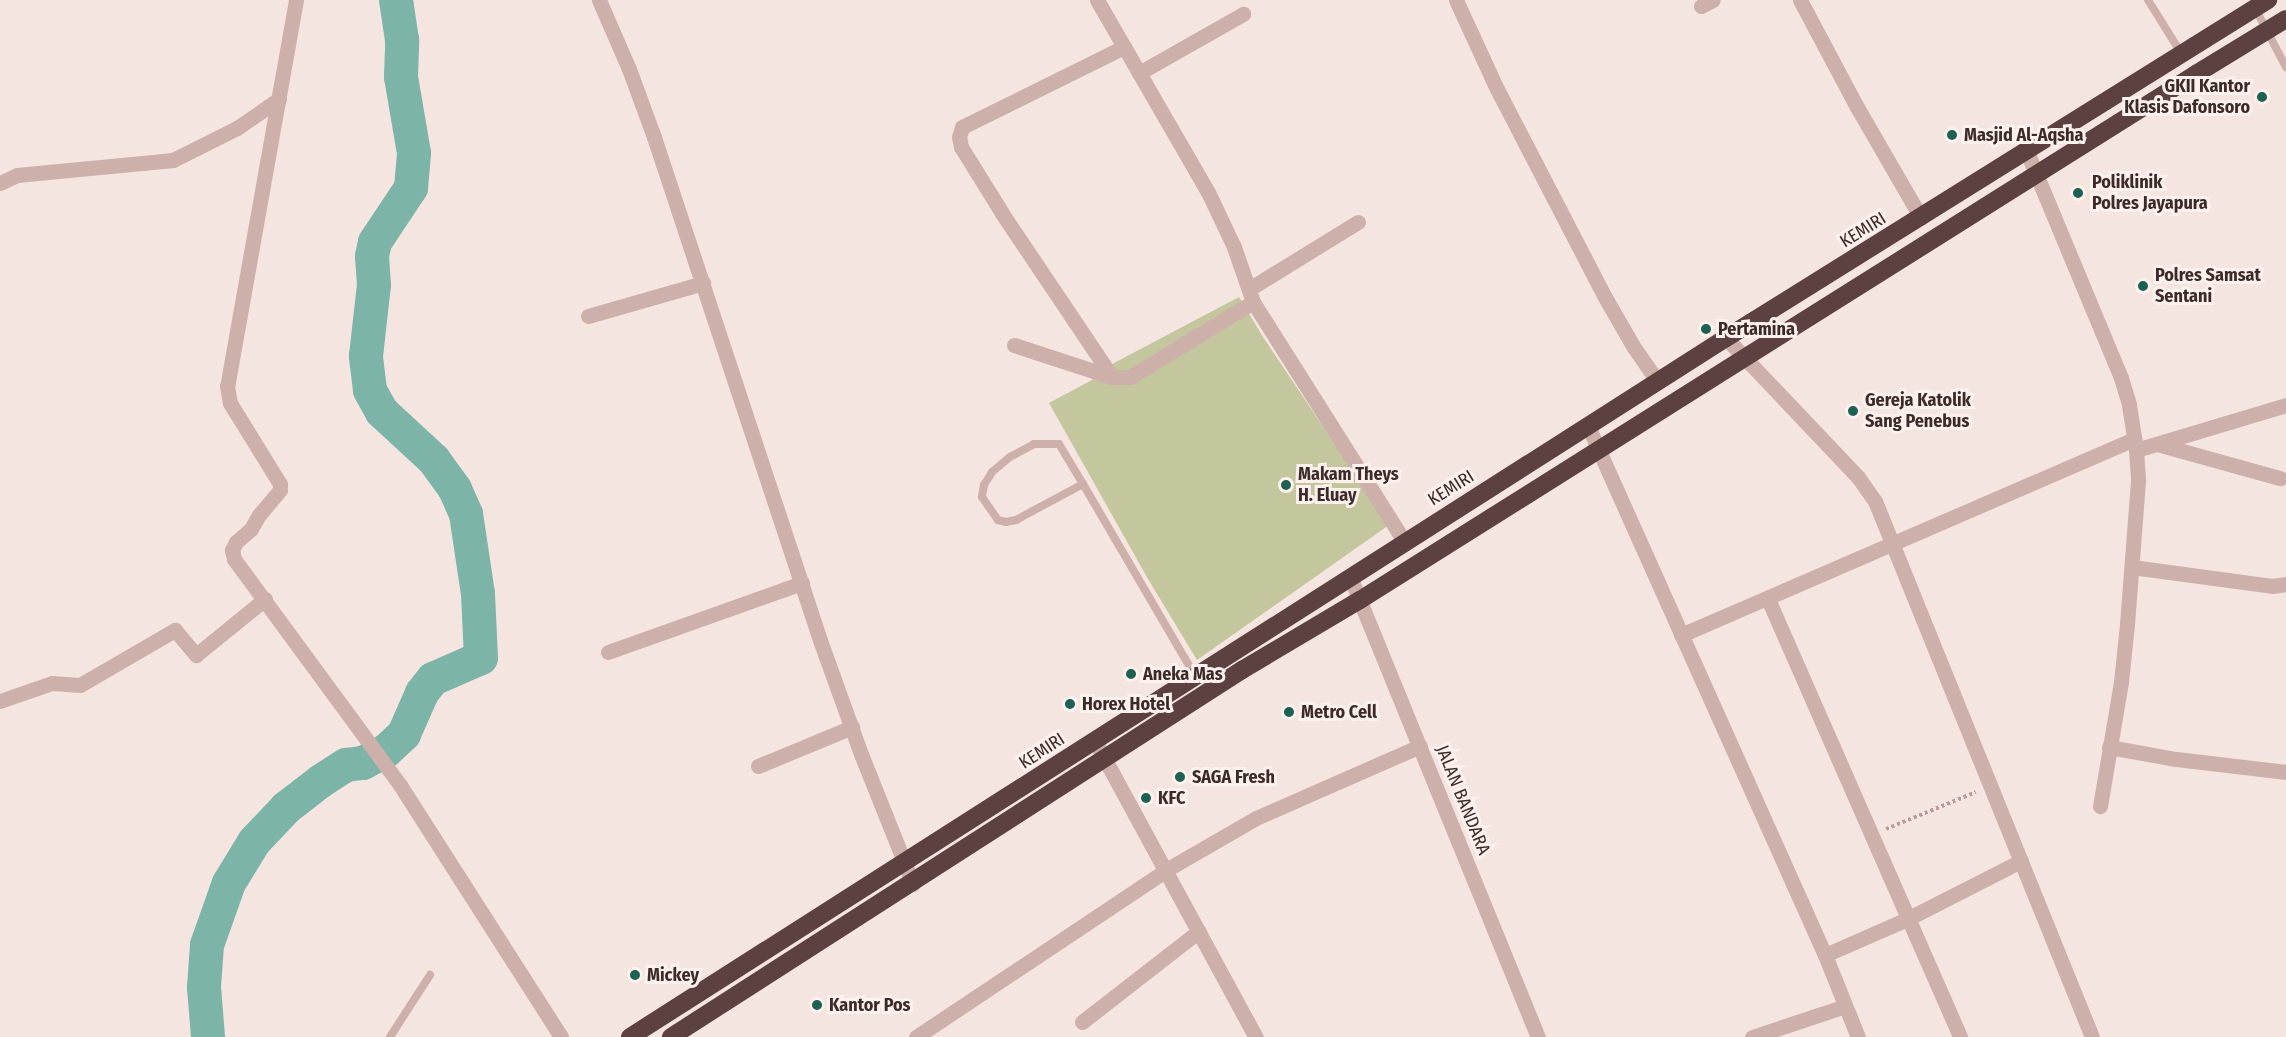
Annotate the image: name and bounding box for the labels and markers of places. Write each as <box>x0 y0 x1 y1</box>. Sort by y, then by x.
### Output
place label: GKII Kantor Klasis Dafonsoro <box>2124 76 2250 118</box>
marker: GKII Kantor Klasis Dafonsoro <box>2255 90 2269 104</box>
place label: Masjid Al-Aqsha <box>1964 124 2084 146</box>
marker: Masjid Al-Aqsha <box>1945 128 1959 142</box>
place label: Poliklinik Polres Jayapura <box>2092 172 2208 214</box>
marker: Poliklinik Polres Jayapura <box>2069 184 2087 202</box>
place label: Polres Samsat Sentani <box>2155 265 2261 308</box>
marker: Polres Samsat Sentani <box>2136 279 2150 293</box>
place label: Pertamina <box>1718 318 1795 340</box>
marker: Pertamina <box>1699 322 1713 336</box>
place label: Gereja Katolik Sang Penebus <box>1865 390 1971 432</box>
marker: Gereja Katolik Sang Penebus <box>1846 404 1860 418</box>
place label: Makam Theys H. Eluay <box>1298 464 1399 506</box>
marker: Makam Theys H. Eluay <box>1279 478 1293 492</box>
place label: Aneka Mas <box>1143 663 1223 685</box>
marker: Aneka Mas <box>1124 667 1138 681</box>
place label: Horex Hotel <box>1082 693 1170 715</box>
marker: Horex Hotel <box>1063 697 1077 711</box>
place label: Metro Cell <box>1301 701 1377 723</box>
marker: Metro Cell <box>1282 705 1296 719</box>
place label: SAGA Fresh <box>1192 766 1275 788</box>
marker: SAGA Fresh <box>1173 770 1187 784</box>
place label: KFC <box>1158 787 1185 809</box>
marker: KFC <box>1139 791 1153 805</box>
place label: Mickey <box>647 964 699 986</box>
marker: Mickey <box>628 968 642 982</box>
place label: Kantor Pos <box>829 994 910 1016</box>
marker: Kantor Pos <box>810 998 824 1012</box>

